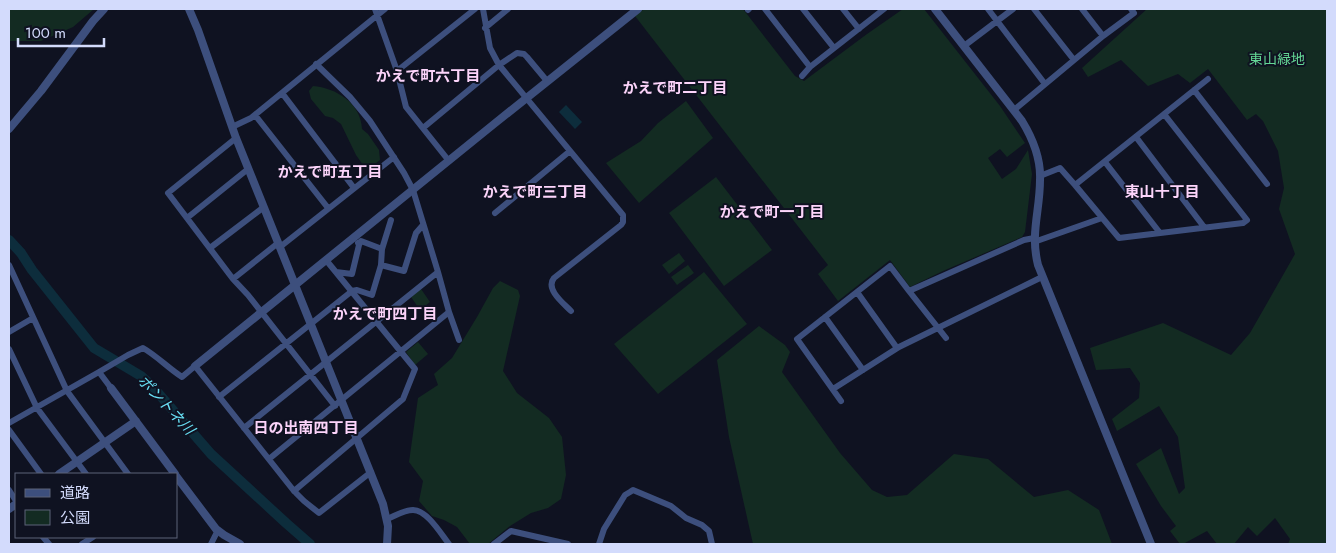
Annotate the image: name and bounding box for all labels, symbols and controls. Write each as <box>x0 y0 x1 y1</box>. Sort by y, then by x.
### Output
scale bar <box>18 15 104 47</box>
text: 100 m <box>25 22 66 44</box>
park label: 東山緑地 <box>1249 49 1305 69</box>
district label: かえで町六丁目 <box>376 65 480 87</box>
district label: かえで町二丁目 <box>623 77 727 99</box>
district label: かえで町五丁目 <box>278 161 382 183</box>
district label: かえで町三丁目 <box>483 181 587 203</box>
district label: 東山十丁目 <box>1124 181 1200 203</box>
district label: かえで町一丁目 <box>720 201 824 223</box>
district label: かえで町四丁目 <box>333 303 437 325</box>
water label: ポントネ川 <box>132 370 201 441</box>
district label: 日の出南四丁目 <box>253 417 359 439</box>
legend <box>15 473 178 538</box>
text: 道路 <box>60 482 90 504</box>
text: 公園 <box>60 507 90 529</box>

